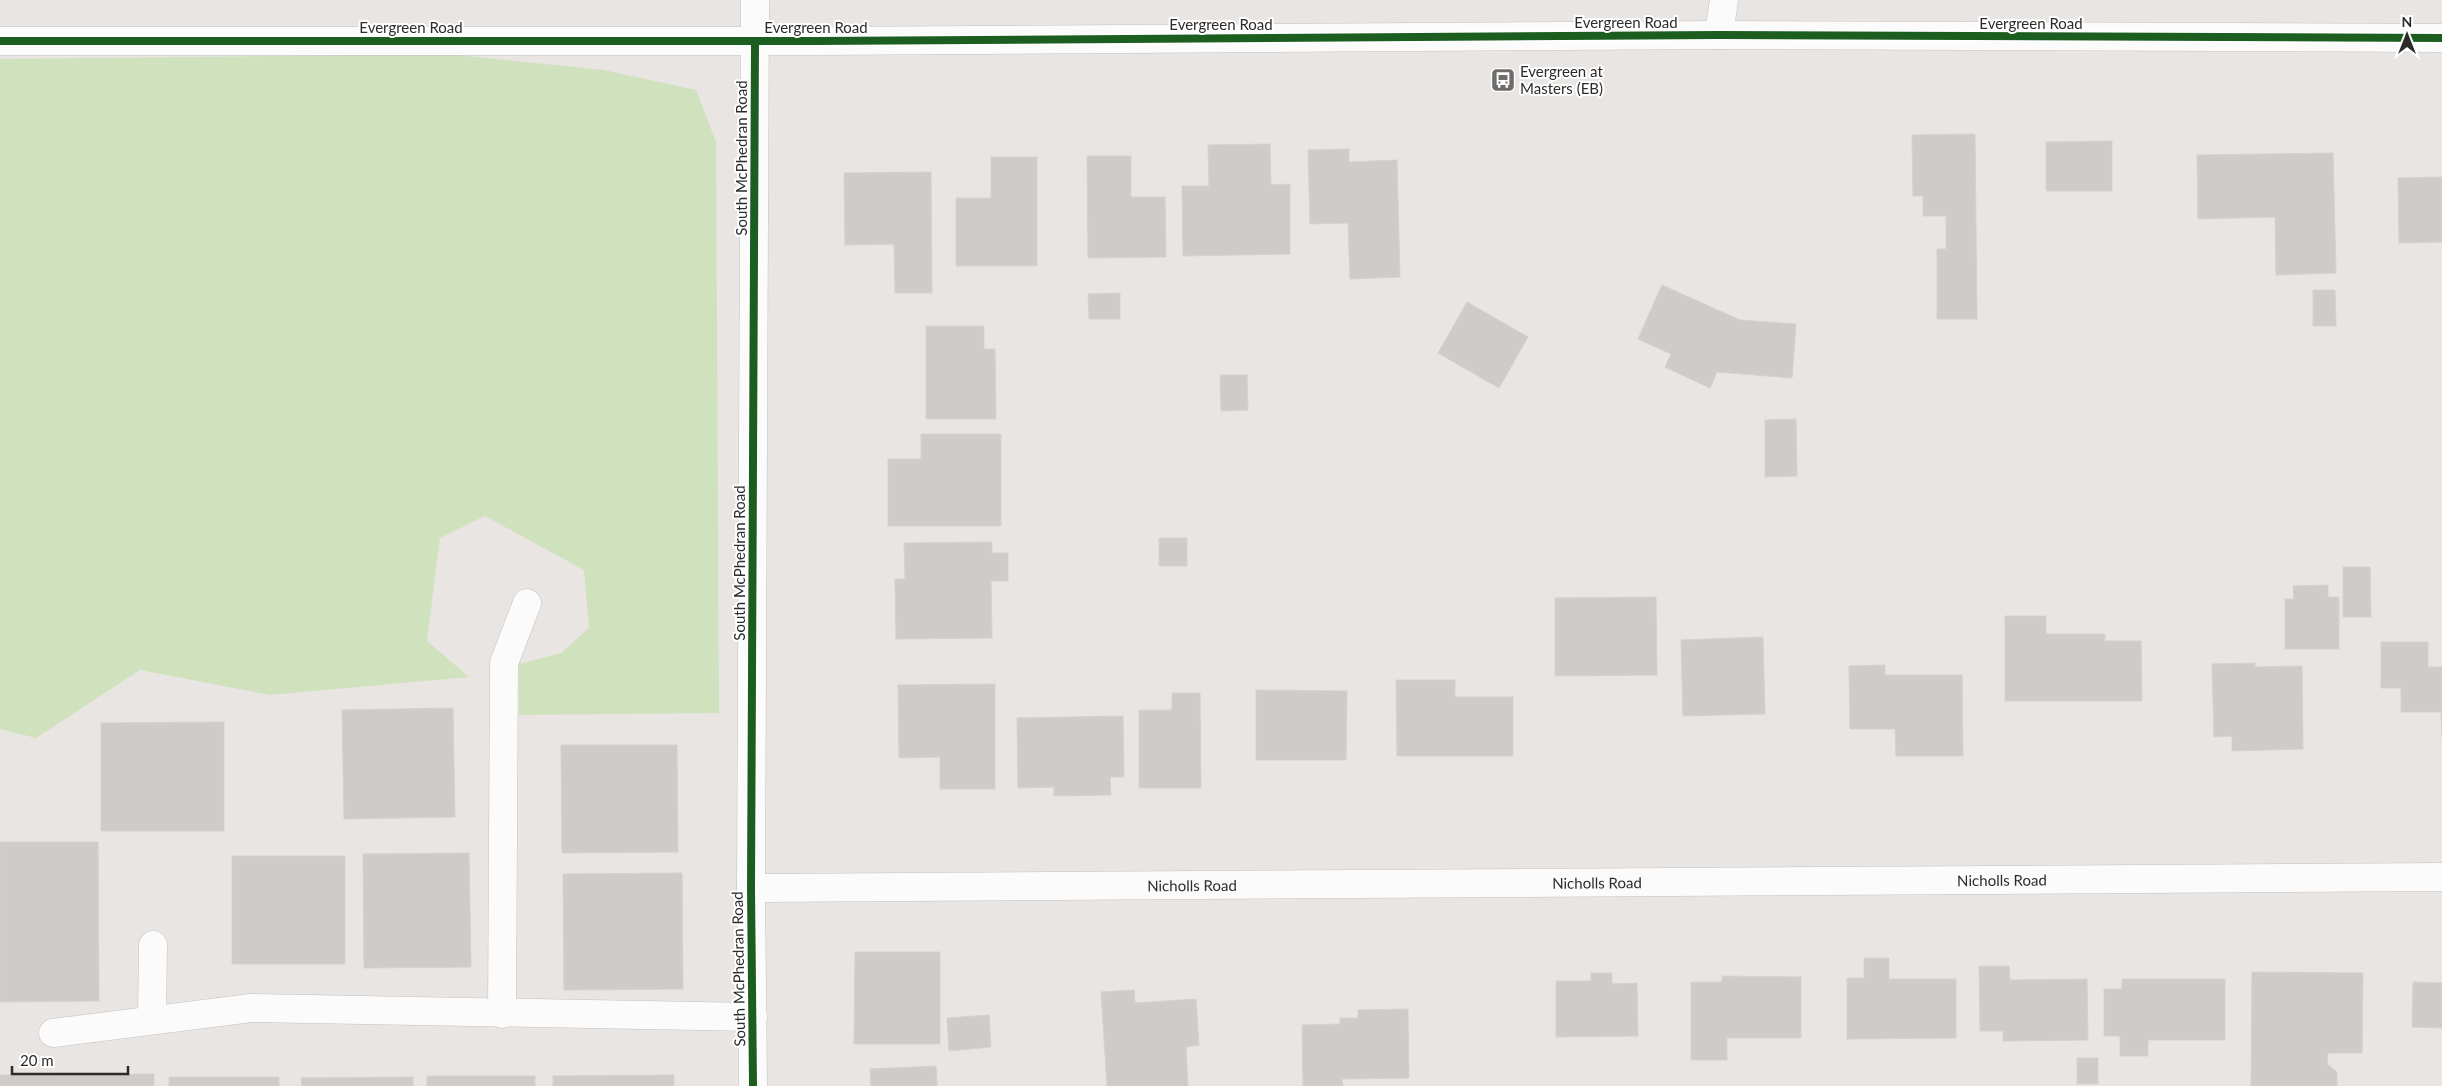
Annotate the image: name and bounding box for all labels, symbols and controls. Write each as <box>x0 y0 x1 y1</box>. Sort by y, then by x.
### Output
north arrow <box>2382 10 2432 60</box>
street label: Evergreen Road <box>1574 13 1678 31</box>
text: N <box>2402 13 2412 30</box>
street label: Evergreen Road <box>1979 14 2083 32</box>
street label: Evergreen Road <box>1169 15 1273 33</box>
street label: Evergreen Road <box>359 18 463 36</box>
street label: Evergreen Road <box>764 18 868 36</box>
place label: Evergreen at Masters (EB) <box>1520 62 1603 97</box>
bus stop icon: Evergreen at Masters (EB) <box>1490 67 1516 93</box>
street label: South McPhedran Road <box>732 80 750 236</box>
street label: South McPhedran Road <box>730 485 748 641</box>
street label: Nicholls Road <box>1957 871 2047 889</box>
street label: Nicholls Road <box>1552 873 1642 892</box>
street label: Nicholls Road <box>1147 876 1237 894</box>
street label: South McPhedran Road <box>728 891 748 1047</box>
scale bar <box>12 1044 129 1076</box>
text: 20 m <box>20 1051 54 1069</box>

